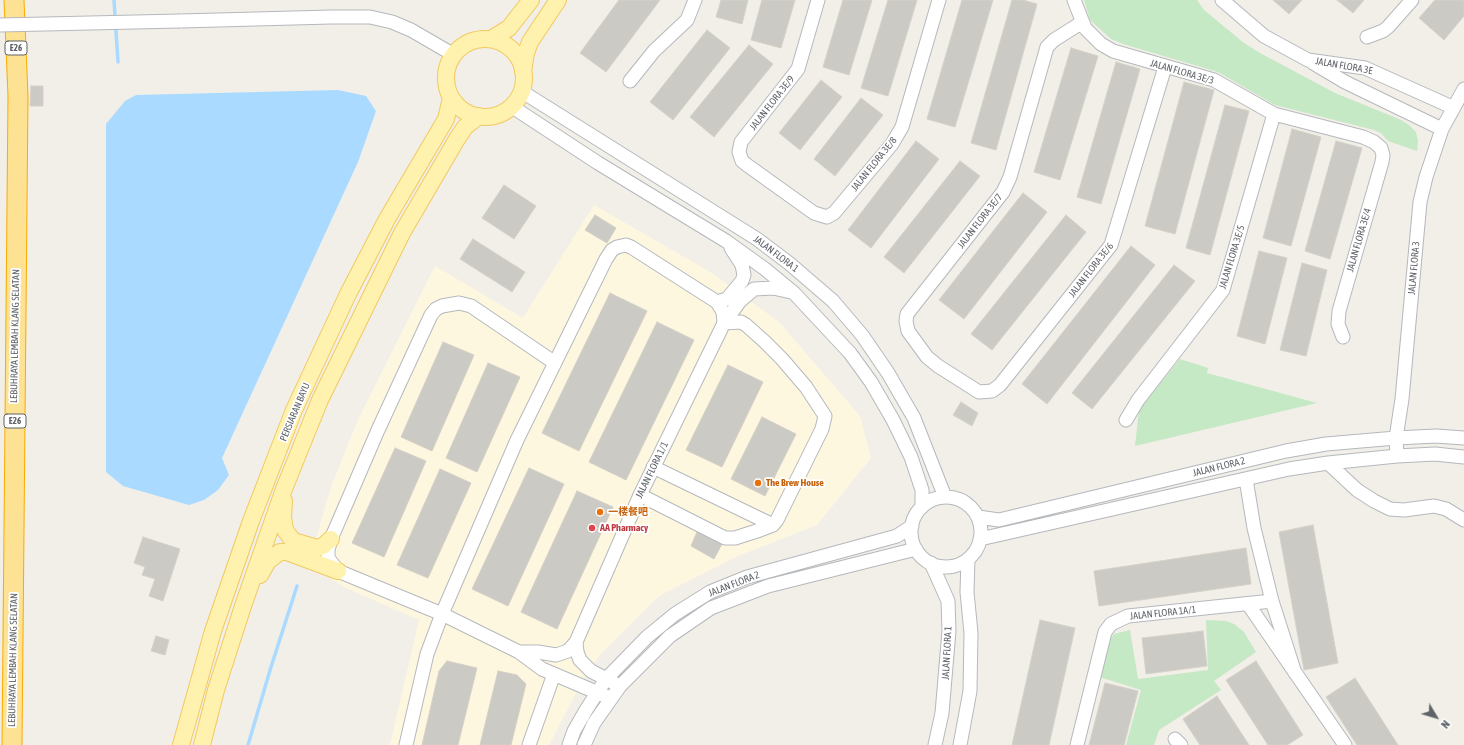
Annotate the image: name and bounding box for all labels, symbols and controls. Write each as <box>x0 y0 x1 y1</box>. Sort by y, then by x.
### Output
road number: E26 <box>5 41 27 55</box>
street label: JALAN FLORA 3E <box>1314 55 1374 77</box>
street label: JALAN FLORA 3E/3 <box>1149 57 1215 87</box>
street label: JALAN FLORA 3E/9 <box>747 73 797 133</box>
street label: JALAN FLORA 3E/8 <box>849 135 899 193</box>
street label: JALAN FLORA 3E/7 <box>955 191 1005 251</box>
street label: JALAN FLORA 3E/4 <box>1344 207 1374 273</box>
street label: JALAN FLORA 3E/5 <box>1217 224 1247 290</box>
street label: JALAN FLORA 1 <box>751 233 801 275</box>
street label: JALAN FLORA 3E/6 <box>1066 240 1116 300</box>
street label: JALAN FLORA 3 <box>1406 241 1422 295</box>
street label: LEBUHRAYA LEMBAH KLANG SELATAN <box>8 269 22 403</box>
street label: PERSIARAN BAYU <box>277 381 313 443</box>
road number: E26 <box>4 414 26 428</box>
street label: JALAN FLORA 1/1 <box>633 440 671 500</box>
street label: JALAN FLORA 2 <box>1192 455 1246 479</box>
place label: The Brew House <box>766 477 824 489</box>
marker: The Brew House <box>753 478 763 488</box>
place label: 一楼餐吧 <box>608 506 648 518</box>
marker: 一楼餐吧 <box>595 507 605 517</box>
place label: AA Pharmacy <box>600 522 648 534</box>
marker: AA Pharmacy <box>587 523 597 533</box>
street label: JALAN FLORA 2 <box>707 569 761 599</box>
street label: LEBUHRAYA LEMBAH KLANG SELATAN <box>6 593 20 727</box>
street label: JALAN FLORA 1A/1 <box>1129 604 1197 622</box>
street label: JALAN FLORA 1 <box>940 626 954 680</box>
north arrow <box>1416 697 1456 737</box>
text: N <box>1439 718 1452 731</box>

